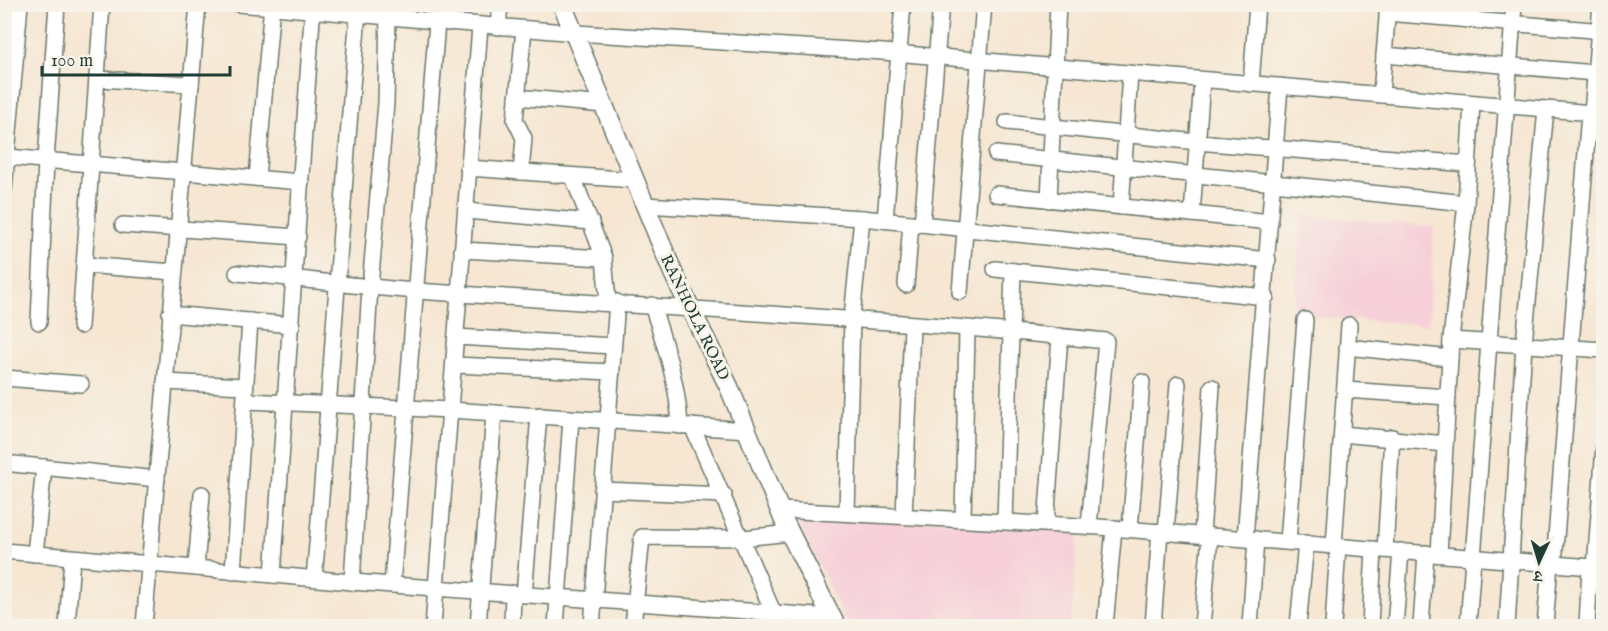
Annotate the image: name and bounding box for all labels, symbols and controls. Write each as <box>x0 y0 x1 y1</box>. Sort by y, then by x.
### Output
scale bar <box>42 39 230 77</box>
text: 100 m <box>51 50 93 73</box>
street label: RANHOLA ROAD <box>655 252 733 384</box>
north arrow <box>1509 532 1569 592</box>
text: उ <box>1531 565 1544 585</box>

